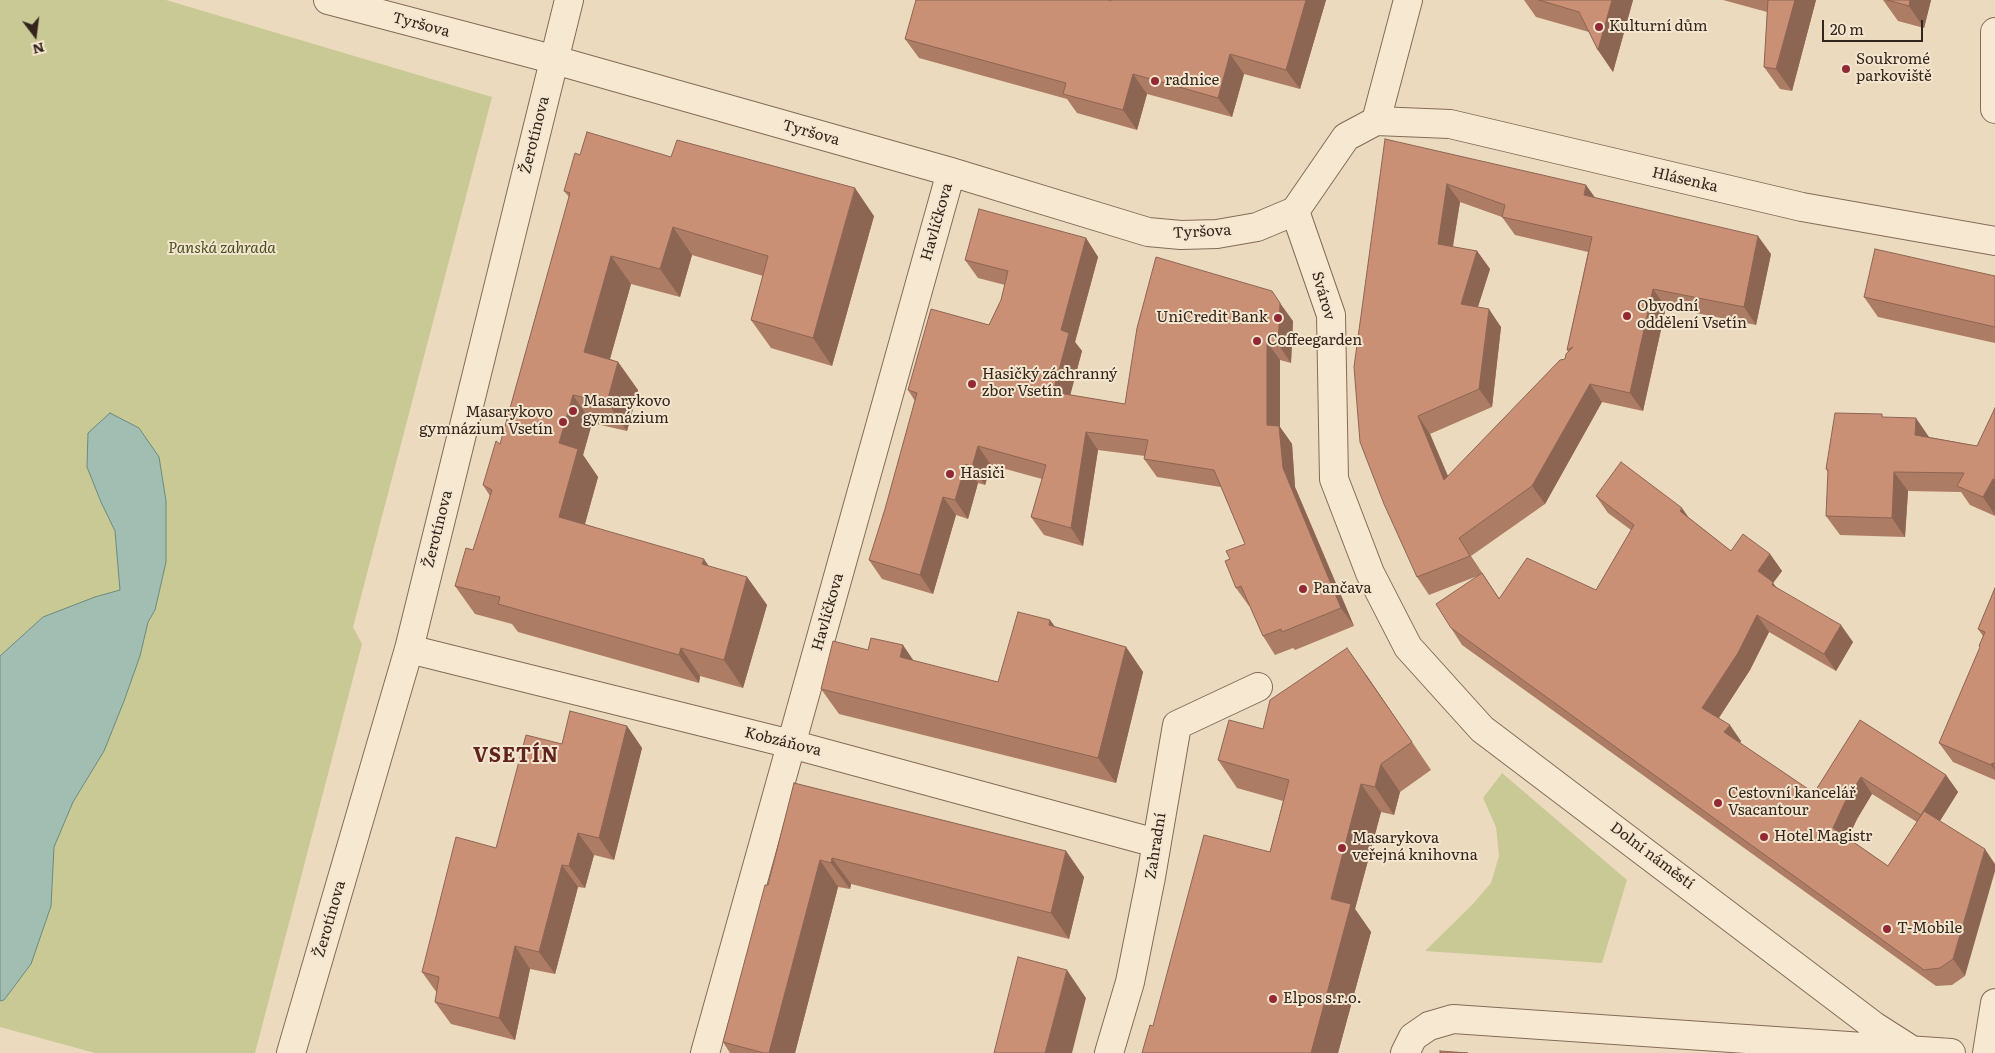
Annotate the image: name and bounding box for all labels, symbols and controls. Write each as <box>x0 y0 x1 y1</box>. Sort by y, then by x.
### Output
street label: Tyršova <box>390 9 452 41</box>
north arrow <box>10 10 60 60</box>
scale bar <box>1825 10 1926 42</box>
text: 20 m <box>1830 17 1864 40</box>
place label: Kulturní dům <box>1609 18 1707 36</box>
marker: Kulturní dům <box>1593 21 1605 33</box>
text: N <box>31 38 47 61</box>
place label: Soukromé parkoviště <box>1856 51 1932 86</box>
marker: Soukromé parkoviště <box>1840 63 1852 75</box>
place label: radnice <box>1165 72 1219 90</box>
marker: radnice <box>1149 75 1161 87</box>
street label: Žerotínova <box>517 94 553 176</box>
street label: Tyršova <box>780 116 842 150</box>
street label: Hlásenka <box>1650 164 1720 196</box>
street label: Havlíčkova <box>917 181 957 263</box>
street label: Tyršova <box>1172 221 1232 243</box>
park label: Panská zahrada <box>168 240 276 258</box>
street label: Svárov <box>1308 270 1338 322</box>
place label: Obvodní oddělení Vsetín <box>1637 298 1747 333</box>
place label: UniCredit Bank <box>1156 309 1268 327</box>
marker: Obvodní oddělení Vsetín <box>1621 310 1633 322</box>
marker: UniCredit Bank <box>1272 312 1284 324</box>
place label: Coffeegarden <box>1267 332 1362 350</box>
marker: Coffeegarden <box>1251 335 1263 347</box>
place label: Hasičký záchranný zbor Vsetín <box>982 366 1117 401</box>
marker: Hasičký záchranný zbor Vsetín <box>966 378 978 390</box>
place label: Masarykovo gymnázium <box>583 393 671 428</box>
place label: Masarykovo gymnázium Vsetín <box>419 404 553 439</box>
marker: Masarykovo gymnázium <box>567 405 579 417</box>
marker: Masarykovo gymnázium Vsetín <box>557 416 569 428</box>
place label: Hasiči <box>960 465 1005 483</box>
marker: Hasiči <box>944 468 956 480</box>
street label: Žerotínova <box>420 488 456 570</box>
street label: Havlíčkova <box>808 571 848 653</box>
place label: Pančava <box>1313 580 1372 598</box>
marker: Pančava <box>1297 583 1309 595</box>
street label: Kobzáňova <box>743 724 823 760</box>
district label: VSETÍN <box>472 744 560 768</box>
place label: Cestovní kancelář Vsacantour <box>1728 785 1856 820</box>
marker: Cestovní kancelář Vsacantour <box>1712 797 1724 809</box>
street label: Zahradní <box>1142 812 1170 880</box>
street label: Dolní náměstí <box>1606 819 1698 893</box>
place label: Hotel Magistr <box>1774 828 1872 846</box>
place label: Masarykova veřejná knihovna <box>1352 830 1478 865</box>
marker: Hotel Magistr <box>1758 831 1770 843</box>
marker: Masarykova veřejná knihovna <box>1336 842 1348 854</box>
street label: Žerotínova <box>310 878 350 960</box>
place label: T-Mobile <box>1897 920 1962 938</box>
marker: T-Mobile <box>1881 923 1893 935</box>
place label: Elpos s.r.o. <box>1283 990 1362 1008</box>
marker: Elpos s.r.o. <box>1267 993 1279 1005</box>

